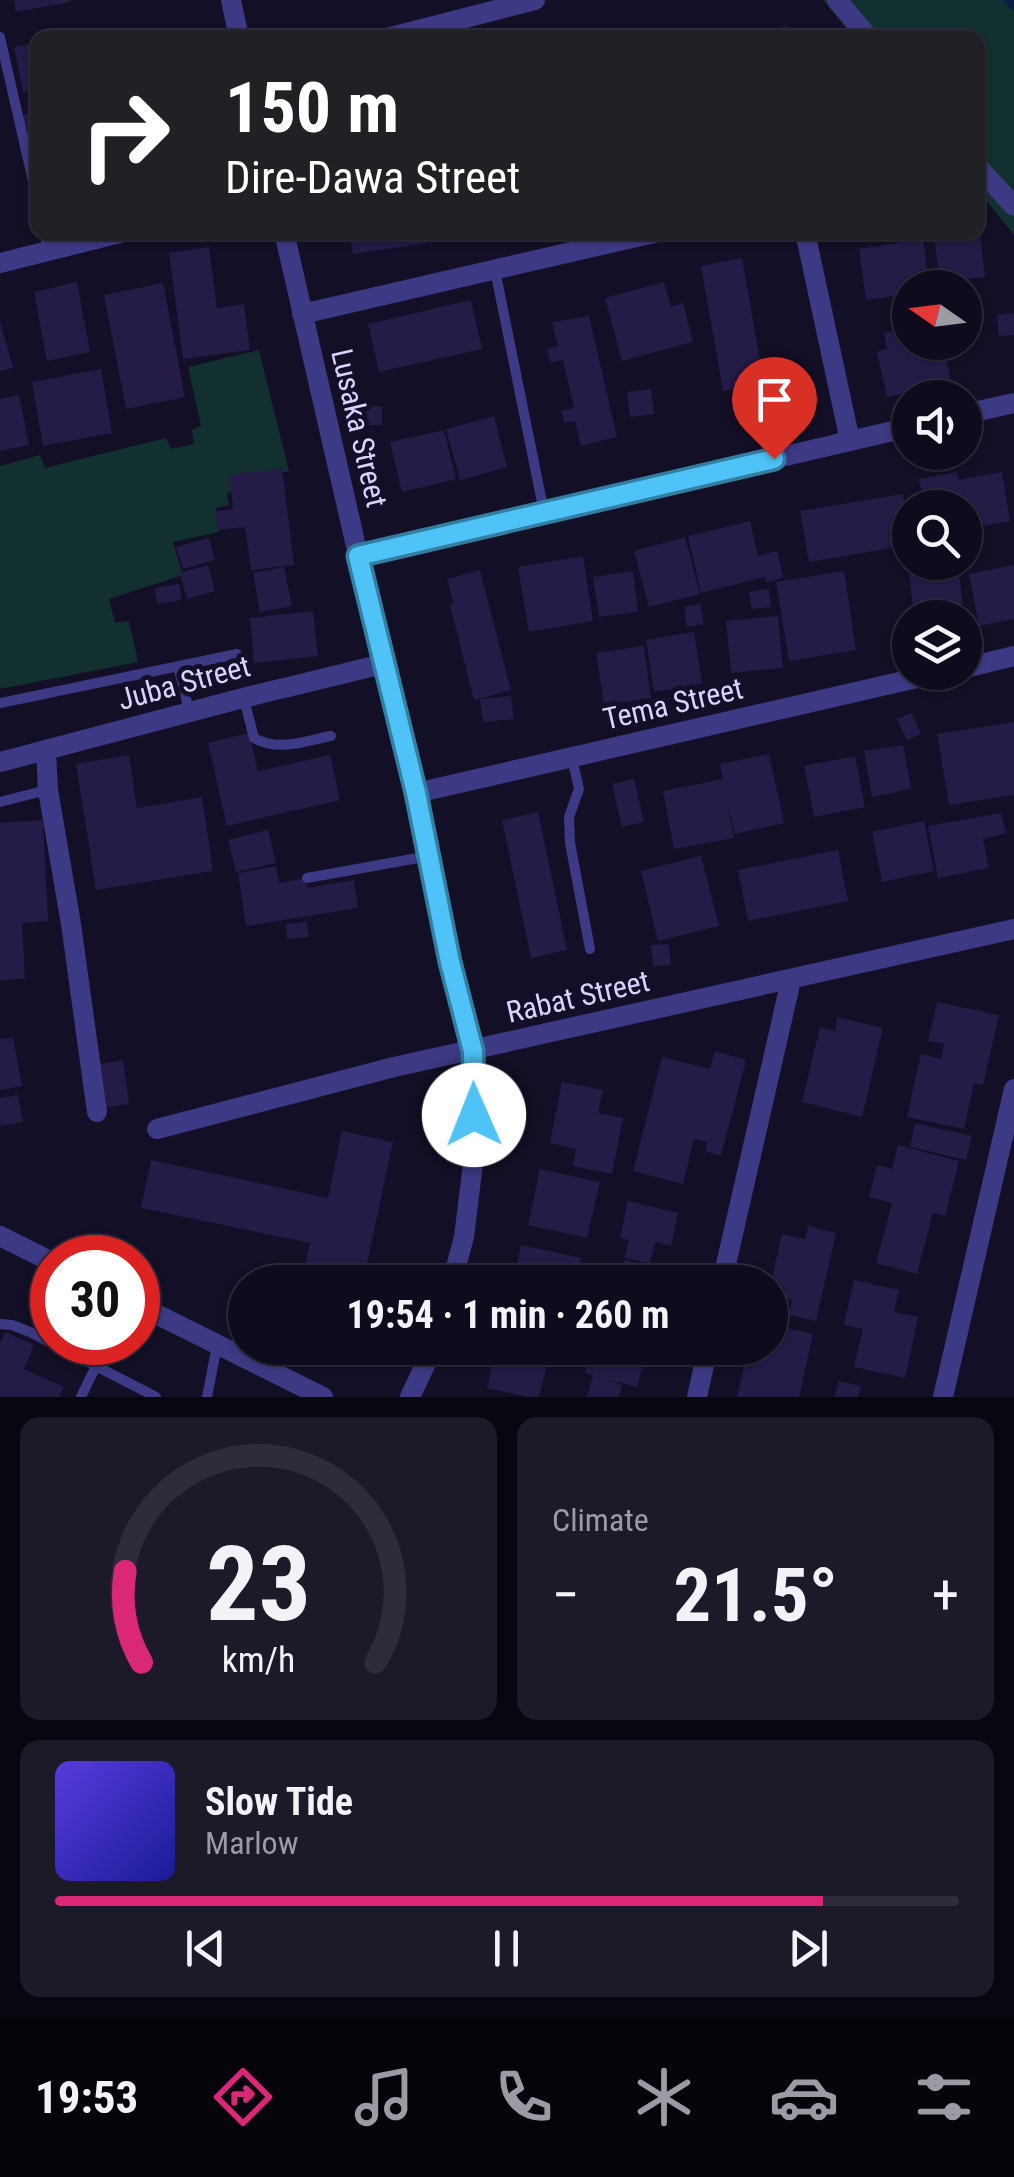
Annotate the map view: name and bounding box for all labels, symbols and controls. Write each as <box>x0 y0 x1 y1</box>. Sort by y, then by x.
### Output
text: 150 m <box>225 67 399 149</box>
icon: right <box>60 70 190 200</box>
text: Dire-Dawa Street <box>225 151 520 204</box>
north arrow <box>892 270 982 360</box>
map controls <box>892 270 982 690</box>
street label: Lusaka Street <box>324 345 395 510</box>
pin <box>732 357 817 460</box>
icon: arrive <box>747 372 802 427</box>
button: sound <box>892 380 982 470</box>
button: search <box>892 490 982 580</box>
button: layers <box>892 600 982 690</box>
street label: Juba Street <box>114 648 254 717</box>
street label: Tema Street <box>600 670 746 737</box>
street label: Rabat Street <box>503 963 653 1030</box>
position arrow <box>422 1063 526 1167</box>
speed limit sign: 30 <box>30 1235 160 1365</box>
text: 19:54 · 1 min · 260 m <box>347 1293 669 1337</box>
text: Climate <box>552 1501 649 1539</box>
text: 23 <box>206 1524 311 1645</box>
text: 21.5° <box>673 1551 838 1639</box>
text: − <box>552 1563 580 1627</box>
text: + <box>932 1563 959 1627</box>
text: km/h <box>222 1639 295 1681</box>
text: Slow Tide <box>205 1780 353 1824</box>
text: Marlow <box>205 1824 298 1862</box>
icon: previous <box>178 1921 233 1976</box>
icon: pause <box>479 1921 534 1976</box>
icon: next <box>781 1921 836 1976</box>
icon: directions <box>208 2062 278 2132</box>
icon: music <box>349 2062 419 2132</box>
icon: phone <box>489 2062 559 2132</box>
icon: climate <box>629 2062 699 2132</box>
icon: car <box>769 2062 839 2132</box>
icon: filters <box>909 2062 979 2132</box>
text: 19:53 <box>35 2071 138 2124</box>

